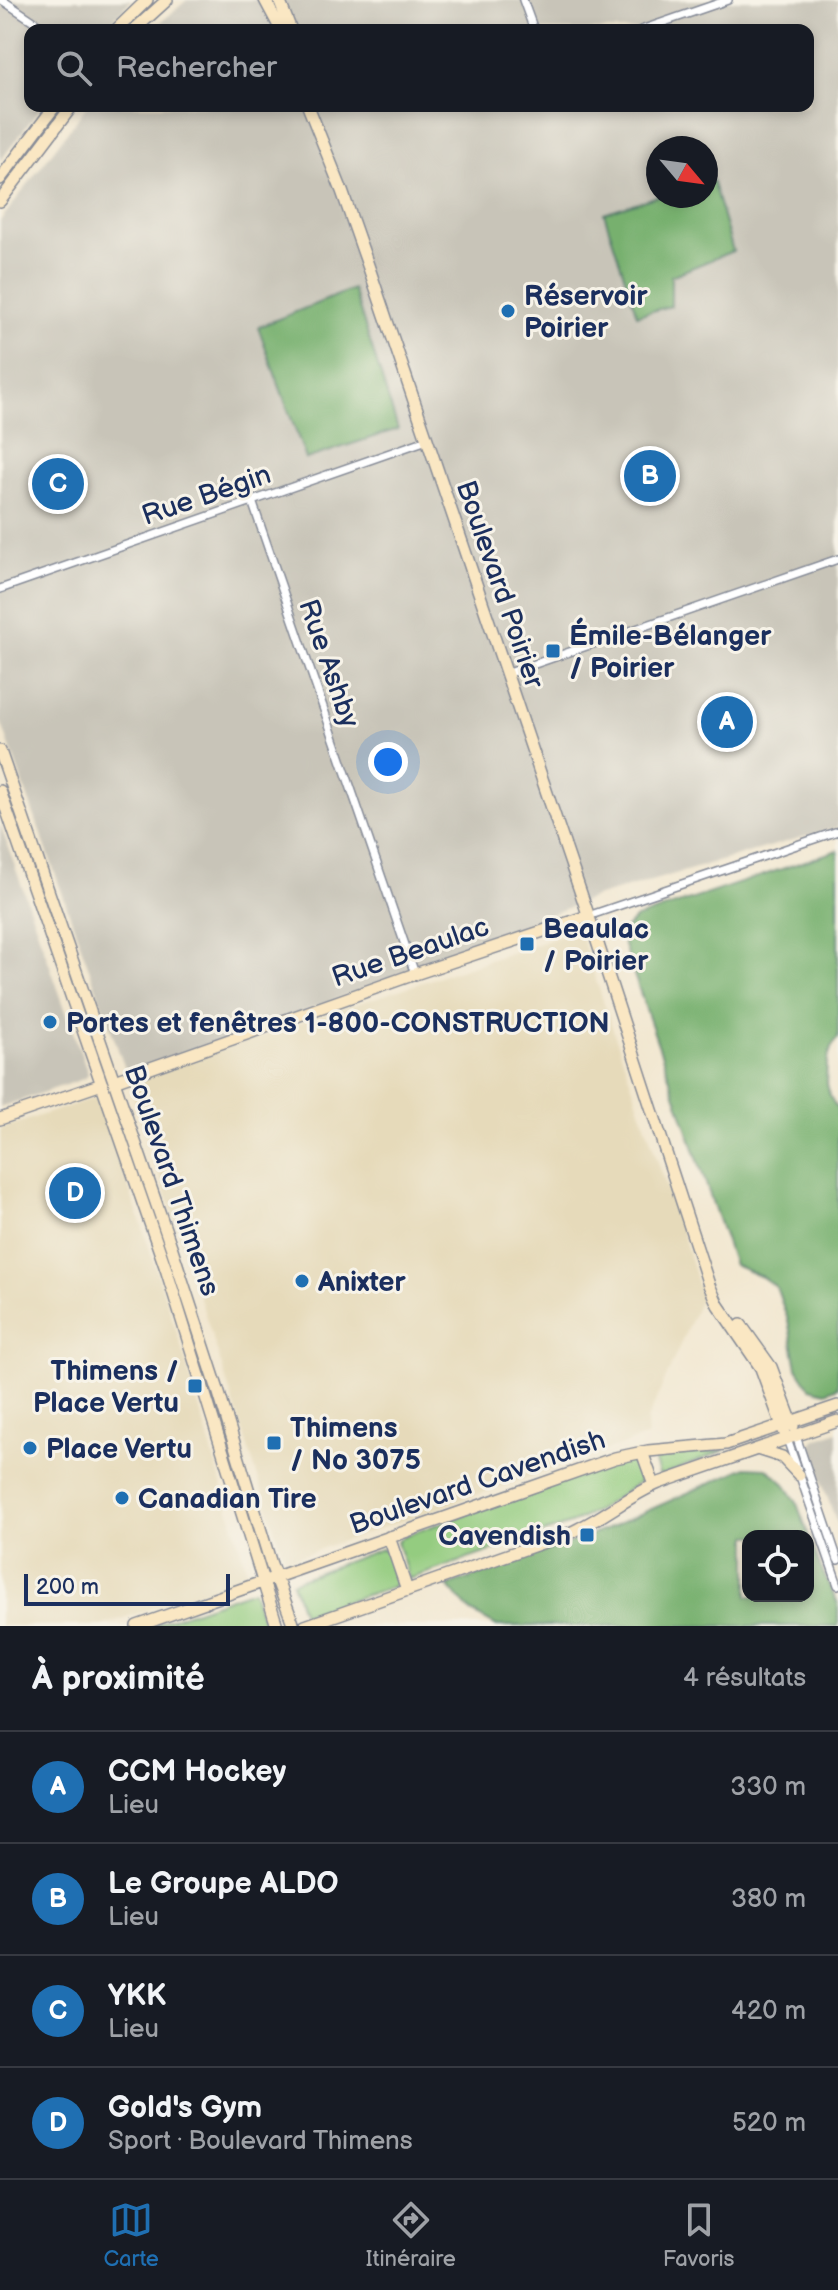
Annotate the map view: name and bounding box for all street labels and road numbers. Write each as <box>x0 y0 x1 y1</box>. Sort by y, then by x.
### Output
street label: Rue Bégin <box>138 458 275 533</box>
street label: Boulevard Poirier <box>449 476 551 693</box>
street label: Rue Ashby <box>291 595 366 732</box>
street label: Rue Beaulac <box>328 910 493 995</box>
street label: Boulevard Thimens <box>117 1061 227 1300</box>
street label: Boulevard Cavendish <box>345 1421 609 1541</box>

